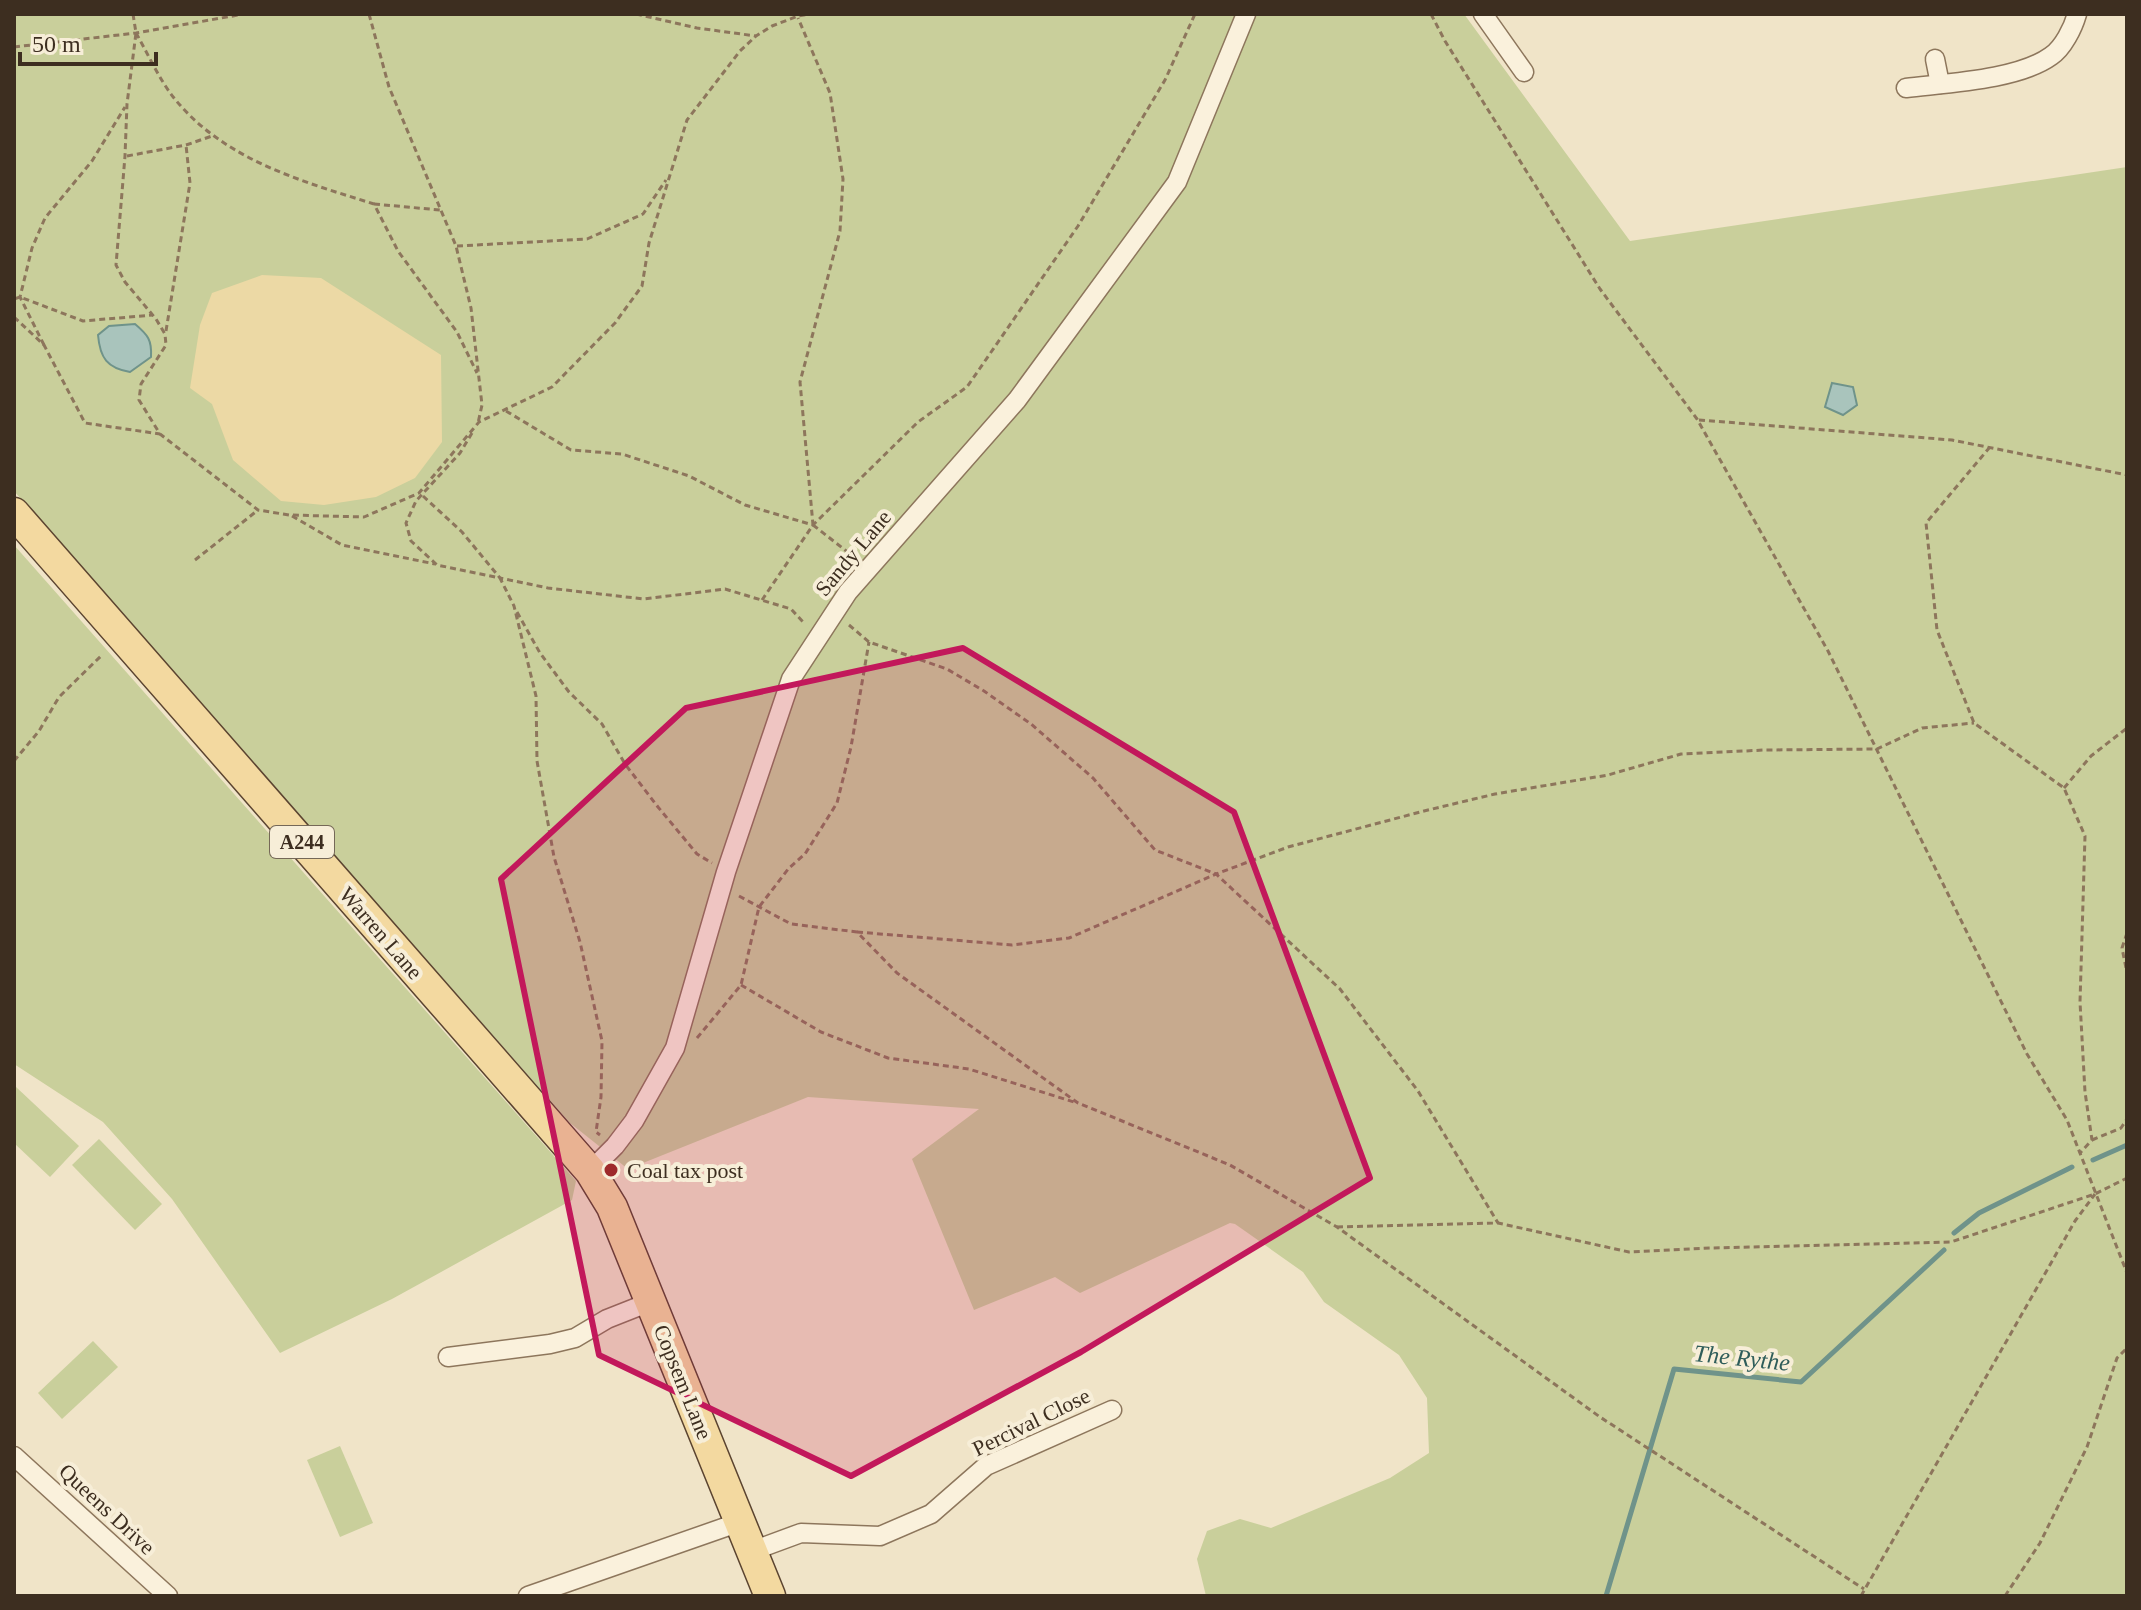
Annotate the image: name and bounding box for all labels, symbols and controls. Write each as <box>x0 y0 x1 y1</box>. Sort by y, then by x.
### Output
scale bar <box>20 16 156 66</box>
text: 50 m <box>32 31 81 57</box>
street label: Sandy Lane <box>810 505 896 601</box>
road number: A244 <box>270 826 334 858</box>
street label: Warren Lane <box>334 882 428 984</box>
place label: Coal tax post <box>627 1158 743 1183</box>
marker: Coal tax post <box>602 1161 620 1179</box>
street label: Copsem Lane <box>649 1321 717 1443</box>
water label: The Rythe <box>1693 1340 1792 1376</box>
street label: Percival Close <box>968 1383 1094 1461</box>
street label: Queens Drive <box>54 1458 160 1560</box>

